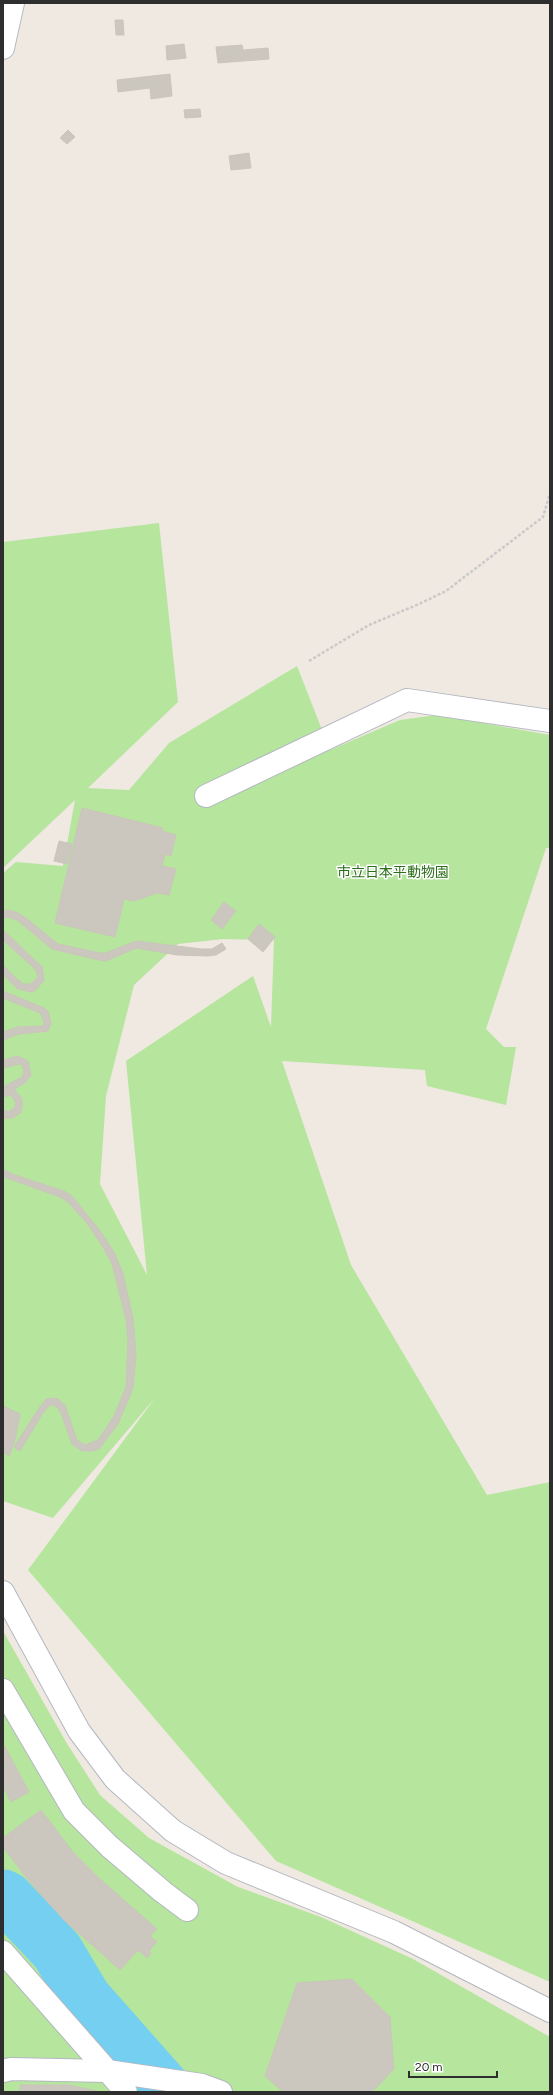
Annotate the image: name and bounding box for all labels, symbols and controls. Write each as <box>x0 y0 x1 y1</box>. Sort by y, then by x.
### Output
park label: 市立日本平動物園 <box>337 864 449 881</box>
scale bar <box>409 2053 497 2079</box>
text: 20 m <box>415 2060 443 2074</box>

